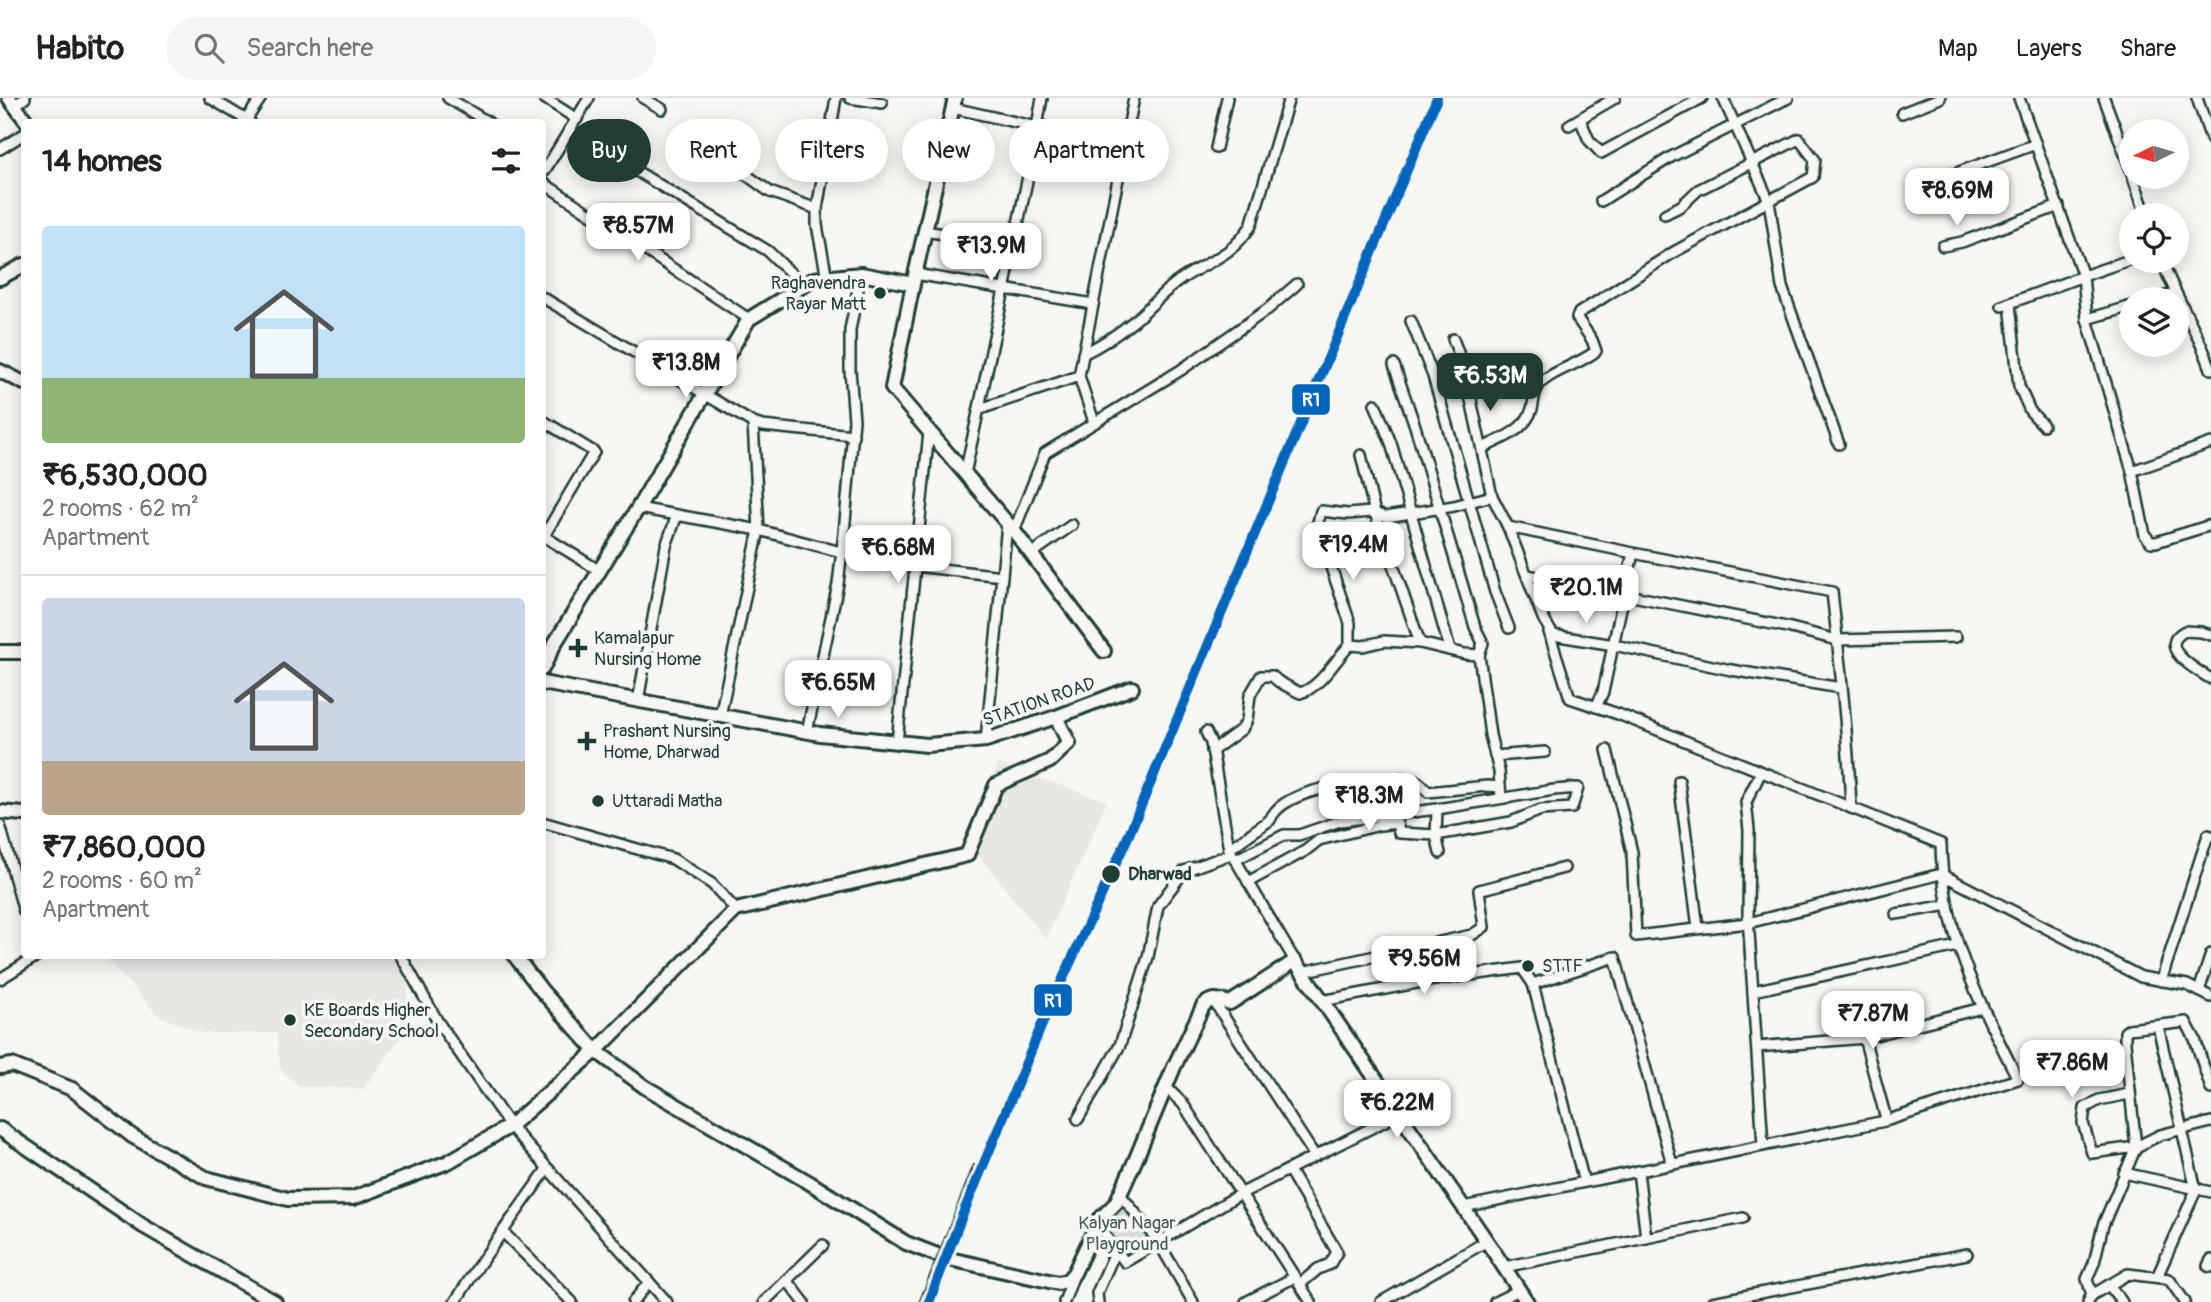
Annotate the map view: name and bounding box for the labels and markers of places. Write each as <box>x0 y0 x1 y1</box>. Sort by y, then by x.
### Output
pin: ₹8.69M <box>1900 169 2014 228</box>
pin: ₹8.57M <box>581 204 695 263</box>
pin: ₹13.9M <box>934 223 1048 283</box>
place label: Raghavendra Rayar Matt <box>771 272 867 316</box>
marker: Raghavendra Rayar Matt <box>872 285 888 301</box>
pin: ₹13.8M <box>629 341 743 400</box>
pin: ₹6.53M <box>1433 354 1547 413</box>
pin: ₹19.4M <box>1296 522 1410 582</box>
pin: ₹6.68M <box>841 526 955 585</box>
pin: ₹20.1M <box>1529 566 1643 625</box>
place label: Kamalapur Nursing Home <box>594 627 701 671</box>
marker: Kamalapur Nursing Home <box>568 638 588 658</box>
pin: ₹6.65M <box>781 660 895 720</box>
place label: Prashant Nursing Home, Dharwad <box>603 720 731 764</box>
marker: Prashant Nursing Home, Dharwad <box>577 731 597 751</box>
pin: ₹18.3M <box>1312 774 1426 833</box>
place label: Uttaradi Matha <box>612 790 722 813</box>
marker: Uttaradi Matha <box>590 793 606 809</box>
marker: Dharwad <box>1100 863 1122 885</box>
place label: Dharwad <box>1128 863 1192 886</box>
pin: ₹9.56M <box>1367 936 1481 996</box>
place label: STTF <box>1542 955 1583 978</box>
marker: STTF <box>1520 958 1536 974</box>
pin: ₹7.87M <box>1816 992 1930 1051</box>
place label: KE Boards Higher Secondary School <box>304 999 439 1043</box>
marker: KE Boards Higher Secondary School <box>282 1012 298 1028</box>
pin: ₹7.86M <box>2015 1040 2129 1100</box>
pin: ₹6.22M <box>1340 1080 1454 1140</box>

